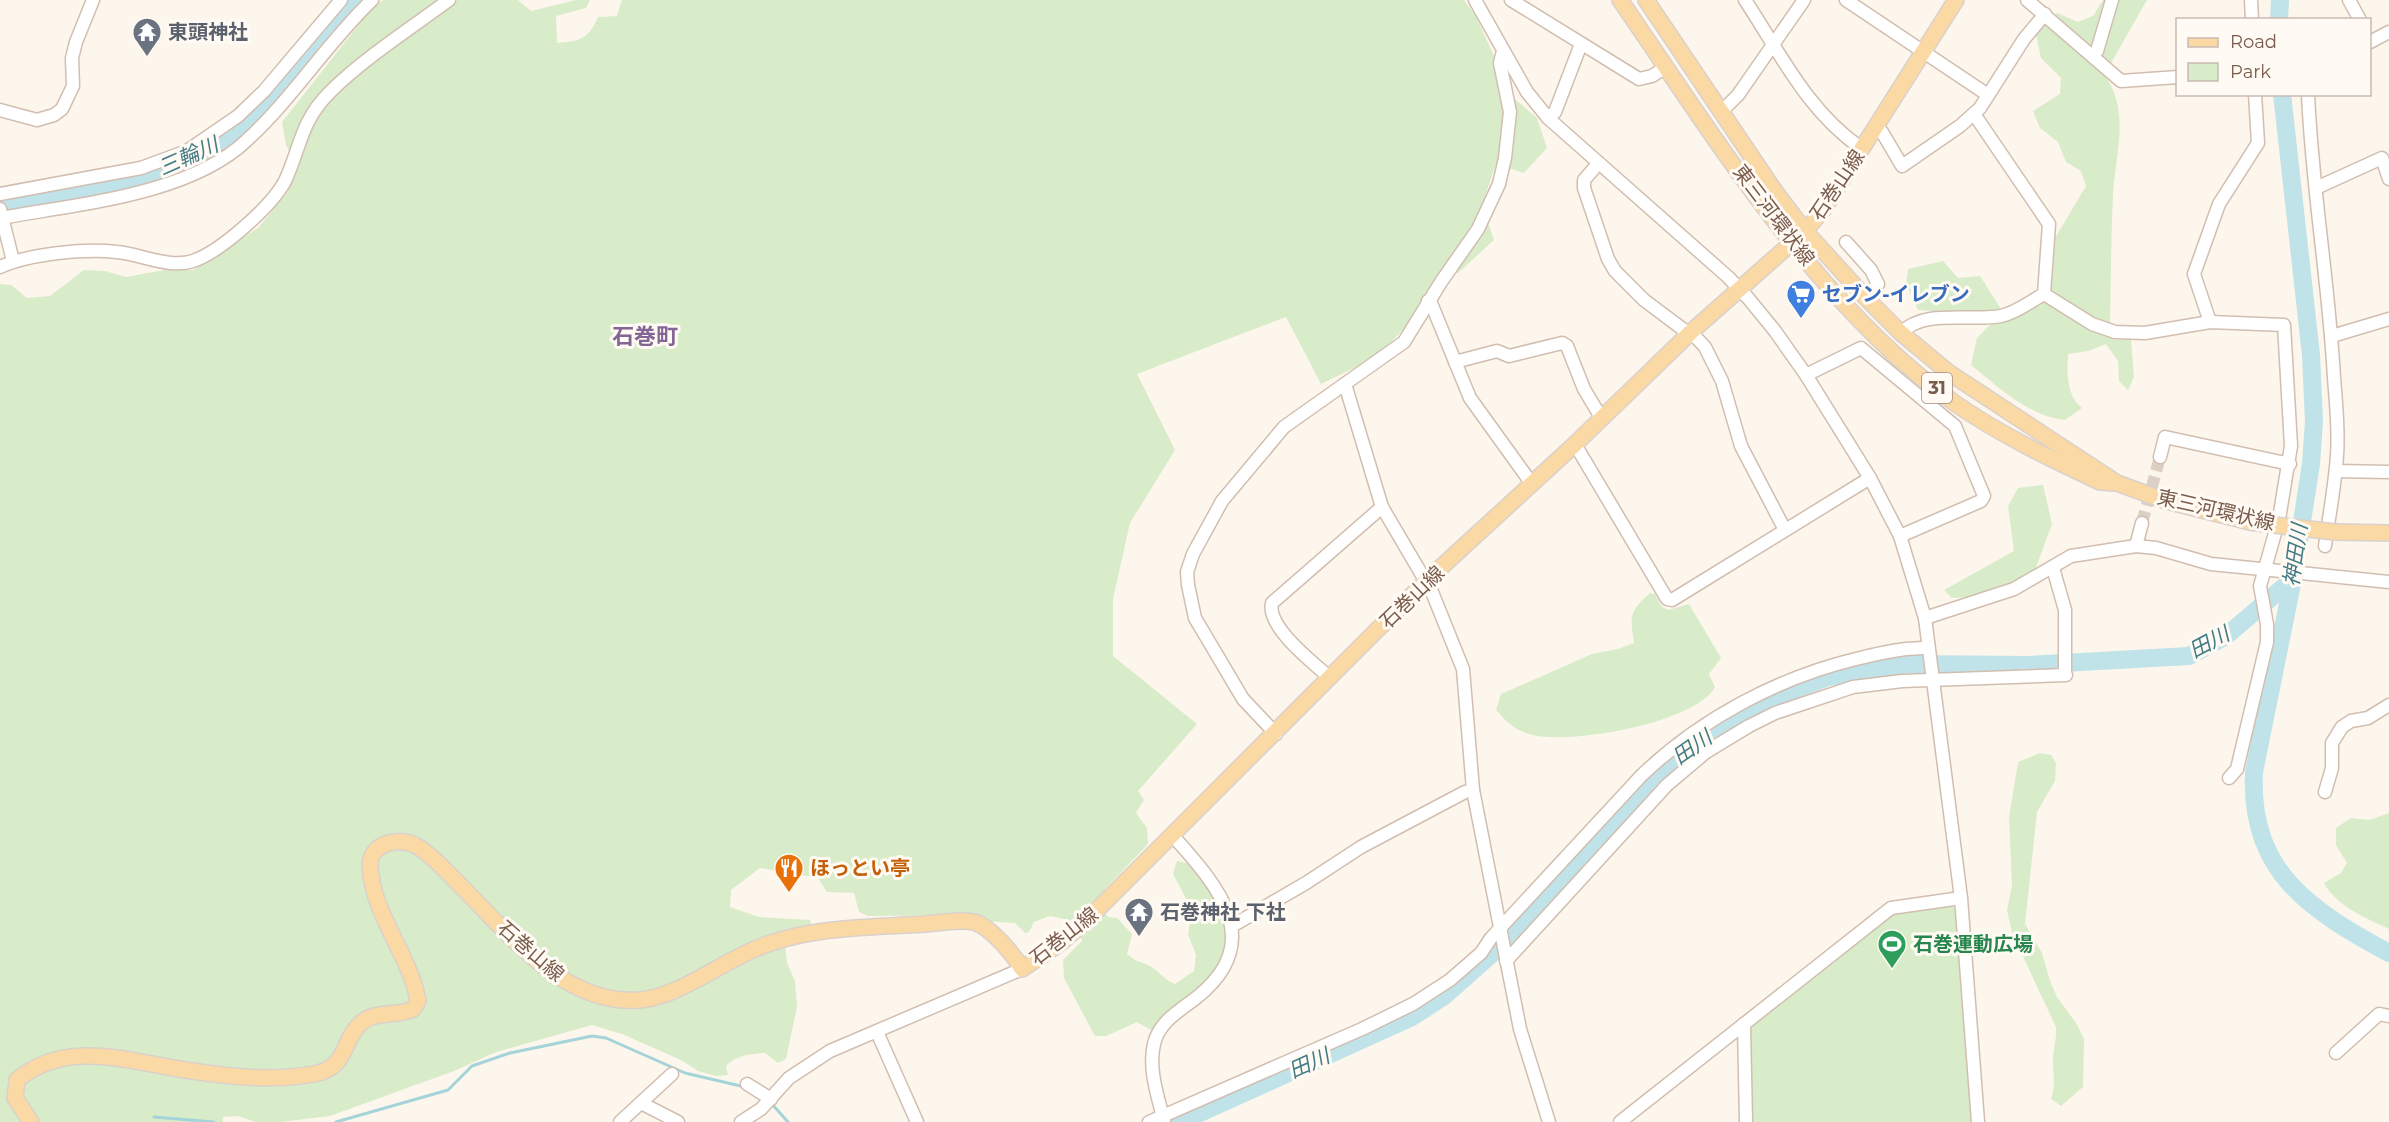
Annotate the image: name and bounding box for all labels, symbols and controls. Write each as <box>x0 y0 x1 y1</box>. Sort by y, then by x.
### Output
temple icon: 東頭神社 <box>131 16 163 58</box>
legend <box>2176 18 2371 96</box>
place label: 東頭神社 <box>168 20 248 44</box>
text: Road <box>2230 31 2277 53</box>
text: Park <box>2230 61 2271 83</box>
water label: 三輪川 <box>154 131 224 180</box>
street label: 石巻山線 <box>1805 145 1869 225</box>
street label: 東三河環状線 <box>1728 160 1820 270</box>
supermarket icon: セブン-イレブン <box>1785 278 1817 320</box>
place label: セブン-イレブン <box>1822 282 1970 306</box>
district label: 石巻町 <box>612 323 678 350</box>
road number: 31 <box>1922 373 1952 403</box>
street label: 東三河環状線 <box>2155 485 2277 535</box>
water label: 神田川 <box>2278 520 2312 588</box>
street label: 石巻山線 <box>1375 561 1449 633</box>
water label: 田川 <box>2185 620 2235 663</box>
water label: 田川 <box>1668 724 1718 769</box>
restaurant icon: ほっとい亭 <box>773 852 805 894</box>
place label: ほっとい亭 <box>810 856 910 880</box>
temple icon: 石巻神社 下社 <box>1123 896 1155 938</box>
place label: 石巻神社 下社 <box>1160 900 1286 924</box>
street label: 石巻山線 <box>1025 902 1103 970</box>
street label: 石巻山線 <box>493 916 569 986</box>
sports icon: 石巻運動広場 <box>1876 928 1908 970</box>
place label: 石巻運動広場 <box>1913 932 2033 956</box>
water label: 田川 <box>1285 1042 1335 1083</box>

